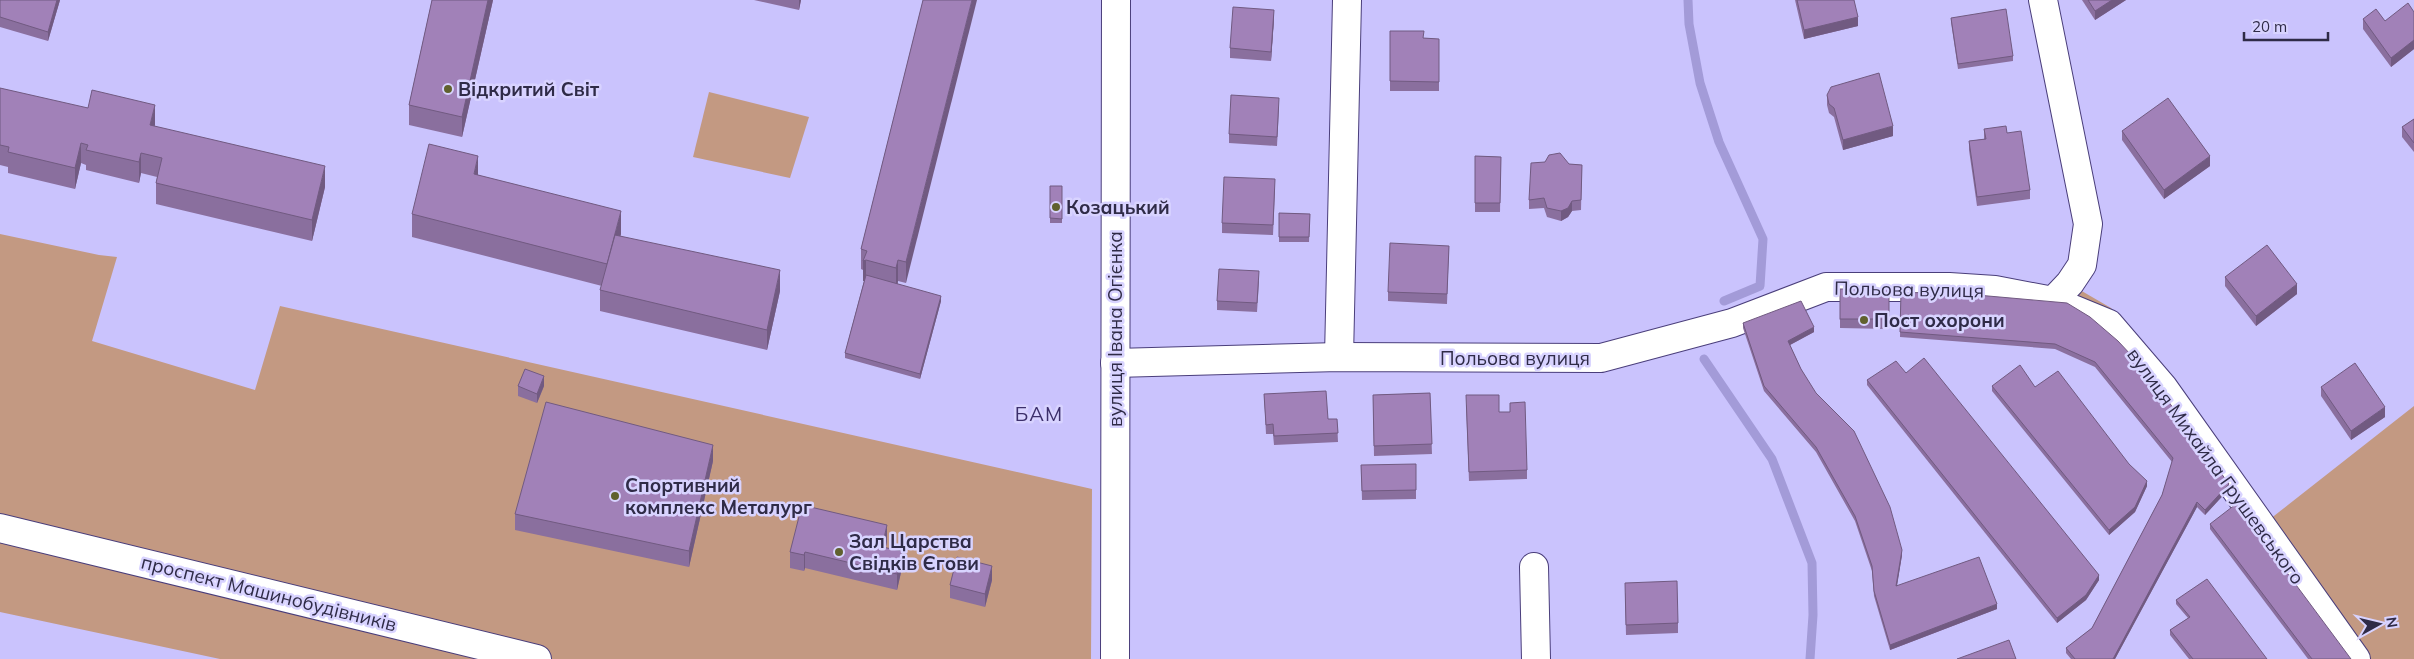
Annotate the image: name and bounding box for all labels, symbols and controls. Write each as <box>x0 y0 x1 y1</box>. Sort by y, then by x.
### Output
scale bar <box>2244 10 2328 42</box>
text: 20 m <box>2252 17 2287 36</box>
place label: Відкритий Світ <box>458 77 600 101</box>
marker: Відкритий Світ <box>442 83 454 95</box>
place label: Козацький <box>1066 195 1170 219</box>
marker: Козацький <box>1050 201 1062 213</box>
street label: вулиця Івана Огієнка <box>1103 231 1127 427</box>
street label: Польова вулиця <box>1834 276 1984 302</box>
place label: Пост охорони <box>1874 308 2005 332</box>
marker: Пост охорони <box>1858 314 1870 326</box>
street label: вулиця Михайла Грушевського <box>2122 343 2310 589</box>
street label: Польова вулиця <box>1440 346 1590 370</box>
district label: БАМ <box>1015 401 1063 426</box>
place label: Спортивний комплекс Металург <box>625 473 812 519</box>
marker: Спортивний комплекс Металург <box>609 490 621 502</box>
place label: Зал Царства Свідків Єгови <box>849 529 979 575</box>
marker: Зал Царства Свідків Єгови <box>833 546 845 558</box>
street label: проспект Машинобудівників <box>139 550 399 636</box>
north arrow <box>2354 599 2404 649</box>
text: N <box>2382 616 2402 629</box>

